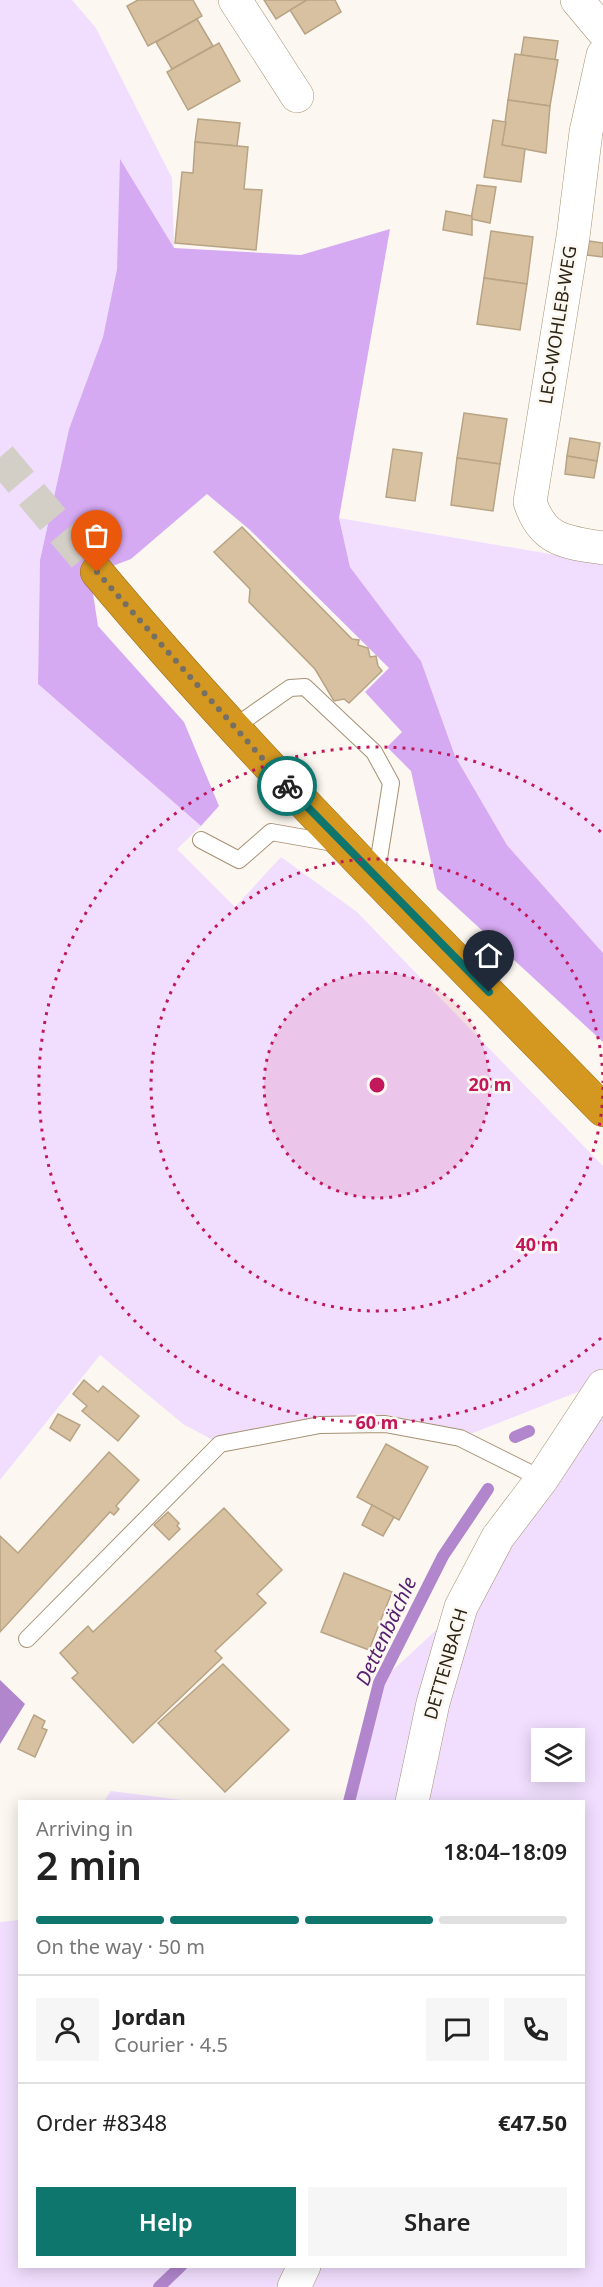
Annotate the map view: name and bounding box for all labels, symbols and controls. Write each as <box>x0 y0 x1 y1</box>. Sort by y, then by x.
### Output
street label: LEO-WOHLEB-WEG <box>533 244 581 406</box>
pin <box>71 510 122 572</box>
icon: bag <box>80 519 113 552</box>
courier <box>257 756 317 816</box>
icon: bike <box>271 770 304 803</box>
pin <box>463 930 514 992</box>
icon: home <box>472 939 505 972</box>
text: 20 m <box>469 1072 511 1096</box>
centre of rings <box>367 1075 387 1095</box>
text: 40 m <box>516 1232 558 1256</box>
text: 60 m <box>356 1410 398 1434</box>
water label: Dettenbächle <box>349 1572 422 1689</box>
street label: DETTENBACH <box>418 1605 472 1722</box>
map controls <box>531 1728 585 1782</box>
button: layers <box>531 1728 585 1782</box>
text: Arriving in <box>36 1815 133 1842</box>
text: 18:04–18:09 <box>443 1836 567 1866</box>
text: 2 min <box>36 1838 142 1891</box>
text: On the way · 50 m <box>36 1933 205 1960</box>
button: person <box>36 1998 99 2061</box>
button: chat <box>426 1998 489 2061</box>
button: phone <box>504 1998 567 2061</box>
text: Jordan <box>114 2001 186 2031</box>
text: Courier · 4.5 <box>114 2031 228 2058</box>
text: Order #8348 <box>36 2107 167 2137</box>
text: €47.50 <box>498 2107 567 2137</box>
button: Help <box>36 2187 296 2256</box>
button: Share <box>308 2187 567 2256</box>

